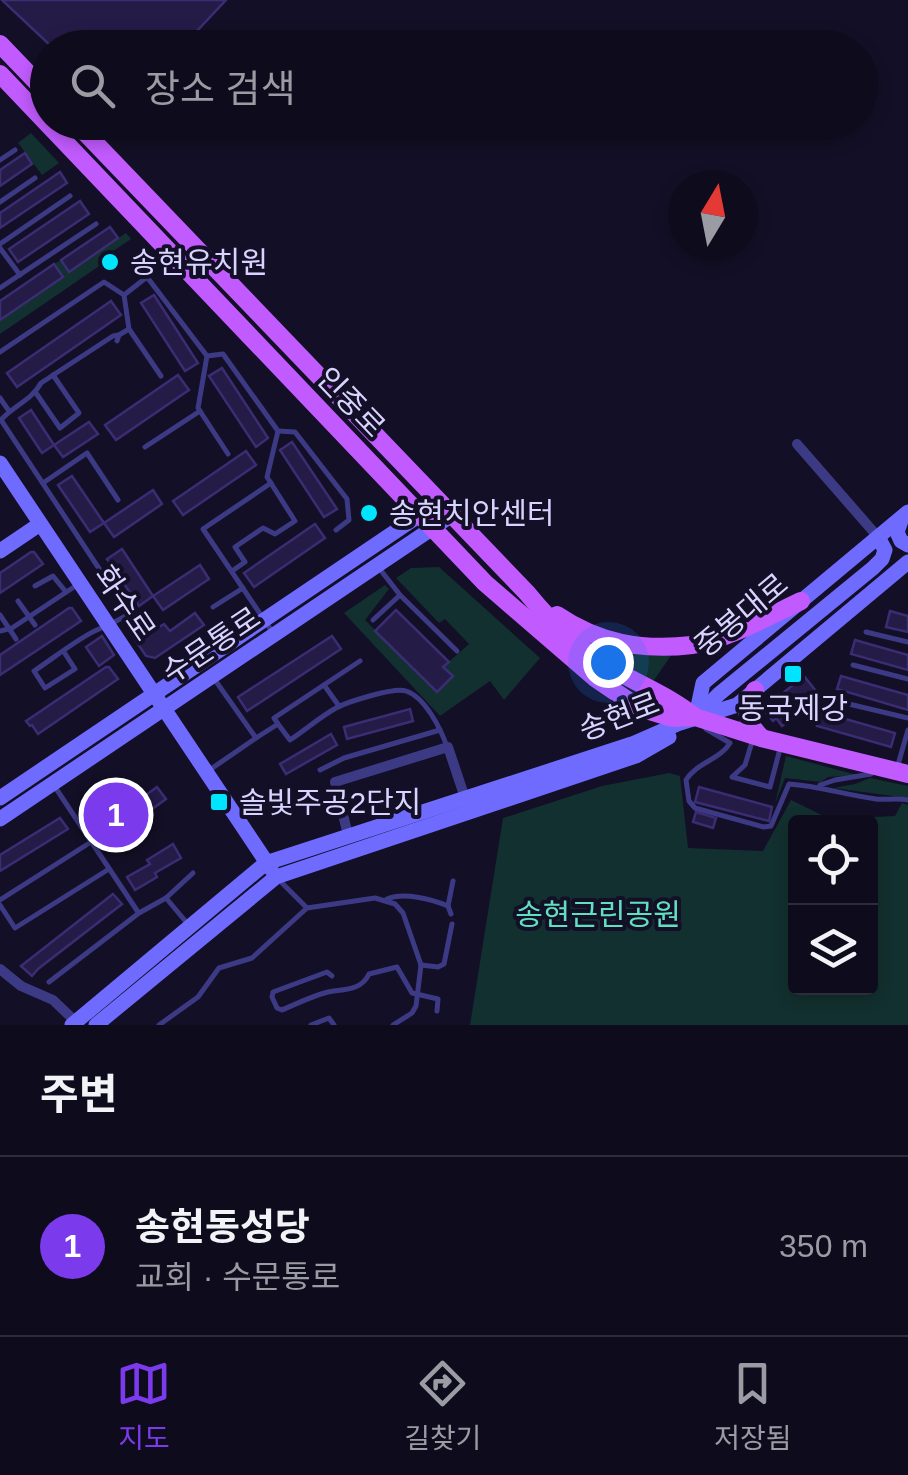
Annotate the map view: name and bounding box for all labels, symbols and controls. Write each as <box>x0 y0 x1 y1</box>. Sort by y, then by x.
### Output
search box <box>30 30 878 140</box>
icon: search <box>65 58 120 113</box>
text: 장소 검색 <box>145 68 295 110</box>
north arrow <box>668 170 758 260</box>
place label: 송현유치원 <box>130 246 268 279</box>
marker: 송현유치원 <box>99 251 121 273</box>
street label: 인중로 <box>310 361 392 443</box>
place label: 송현치안센터 <box>389 497 555 530</box>
marker: 송현치안센터 <box>358 502 380 524</box>
street label: 화수로 <box>88 559 162 647</box>
street label: 중봉대로 <box>688 567 794 663</box>
street label: 수문통로 <box>156 600 266 690</box>
your location <box>583 637 634 688</box>
marker: 동국제강 <box>782 663 804 685</box>
street label: 송현로 <box>574 686 664 746</box>
place label: 동국제강 <box>738 692 848 725</box>
pin: 1 <box>84 778 148 852</box>
place label: 솔빛주공2단지 <box>239 786 421 819</box>
marker: 솔빛주공2단지 <box>208 791 230 813</box>
map controls <box>788 815 878 995</box>
button: locate <box>788 815 878 905</box>
park label: 송현근린공원 <box>515 898 681 931</box>
button: layers <box>788 905 878 995</box>
text: 주변 <box>40 1071 117 1118</box>
text: 송현동성당 <box>135 1206 310 1248</box>
text: 1 <box>64 1228 81 1264</box>
text: 350 m <box>779 1228 868 1264</box>
text: 교회 · 수문통로 <box>135 1259 340 1295</box>
tab: 지도 <box>116 1356 171 1456</box>
tab: 길찾기 <box>404 1356 482 1456</box>
tab: 저장됨 <box>714 1356 792 1456</box>

